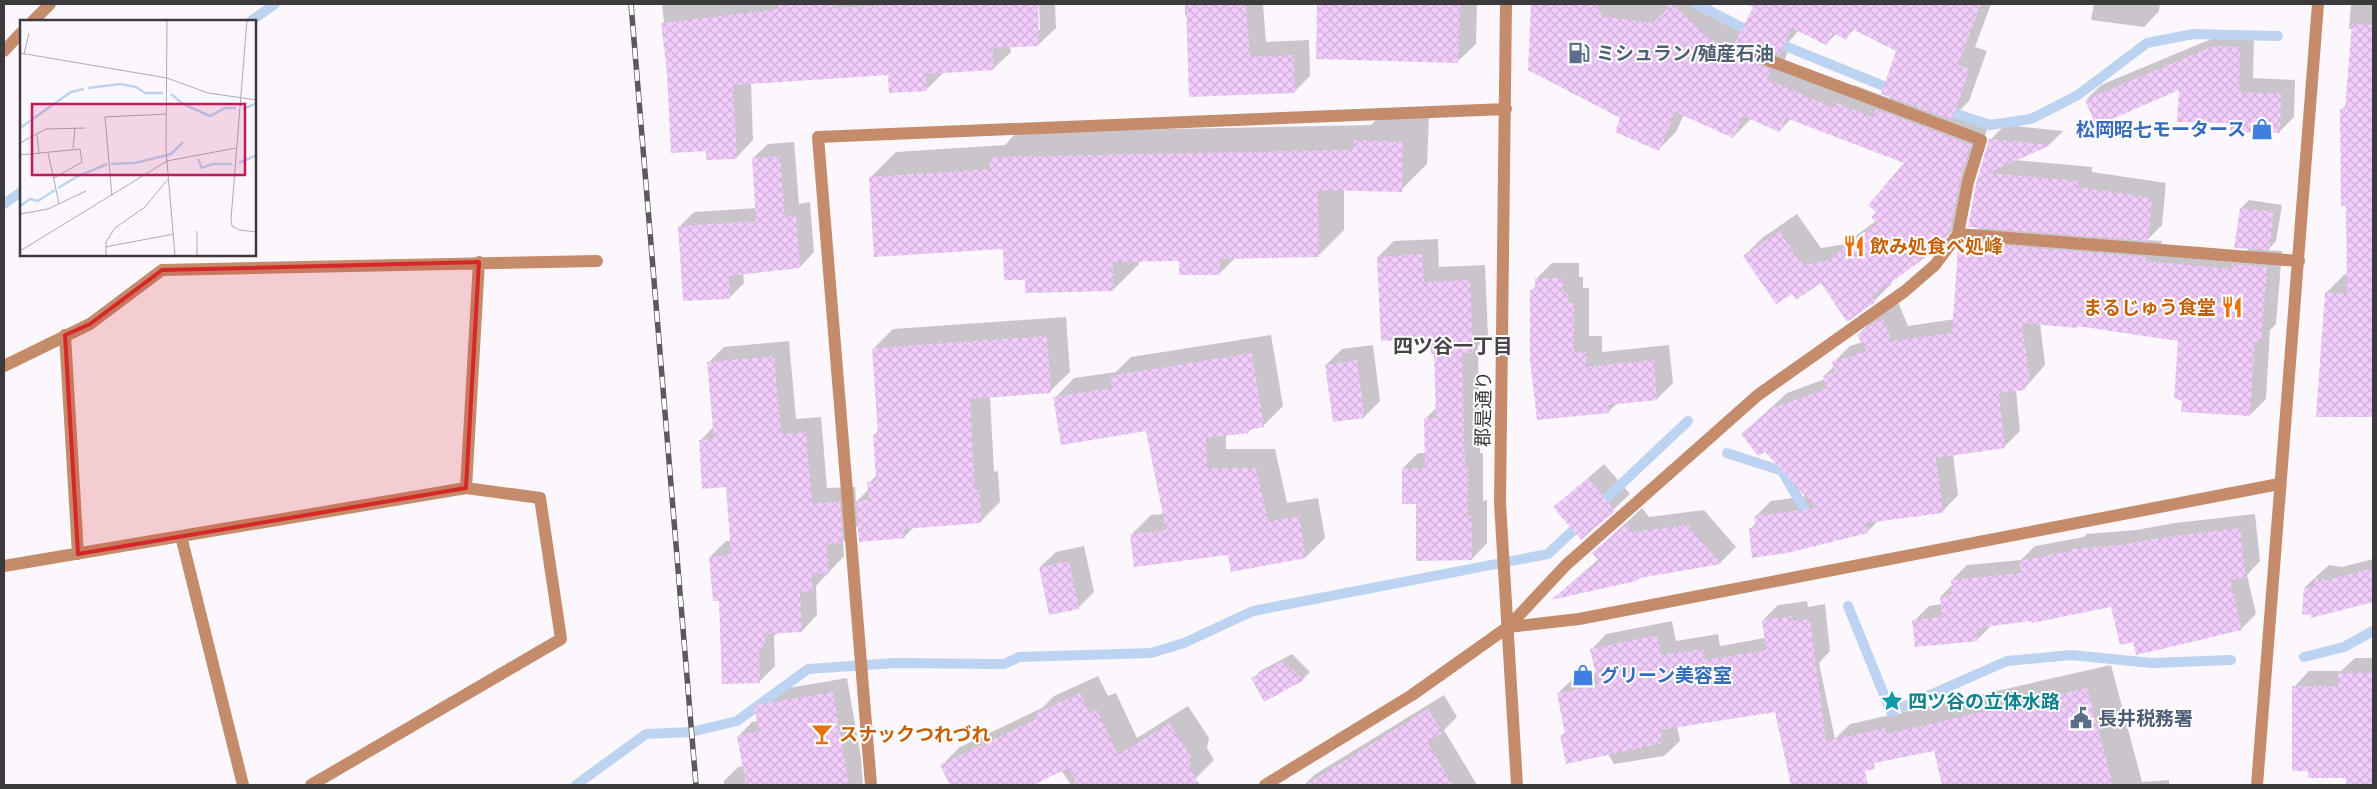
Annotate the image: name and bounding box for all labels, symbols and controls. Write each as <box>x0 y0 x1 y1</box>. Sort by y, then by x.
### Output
inset map <box>20 20 256 256</box>
fuel station icon: ミシュラン/殖産石油 <box>1566 40 1592 66</box>
place label: ミシュラン/殖産石油 <box>1596 42 1774 65</box>
shop icon: 松岡昭七モータース <box>2249 116 2275 142</box>
place label: 松岡昭七モータース <box>2076 118 2246 141</box>
restaurant icon: 飲み処食べ処峰 <box>1841 233 1867 259</box>
place label: 飲み処食べ処峰 <box>1870 235 2003 258</box>
restaurant icon: まるじゅう食堂 <box>2219 294 2245 320</box>
place label: まるじゅう食堂 <box>2083 296 2216 319</box>
district label: 四ツ谷一丁目 <box>1393 334 1513 358</box>
street label: 郡是通り <box>1471 371 1496 447</box>
shop icon: グリーン美容室 <box>1570 662 1596 688</box>
place label: グリーン美容室 <box>1600 664 1732 687</box>
place icon: 四ツ谷の立体水路 <box>1879 688 1905 714</box>
place label: 四ツ谷の立体水路 <box>1908 690 2060 713</box>
public building icon: 長井税務署 <box>2068 705 2094 731</box>
place label: 長井税務署 <box>2098 707 2193 730</box>
bar icon: スナックつれづれ <box>809 721 835 747</box>
place label: スナックつれづれ <box>839 723 991 746</box>

